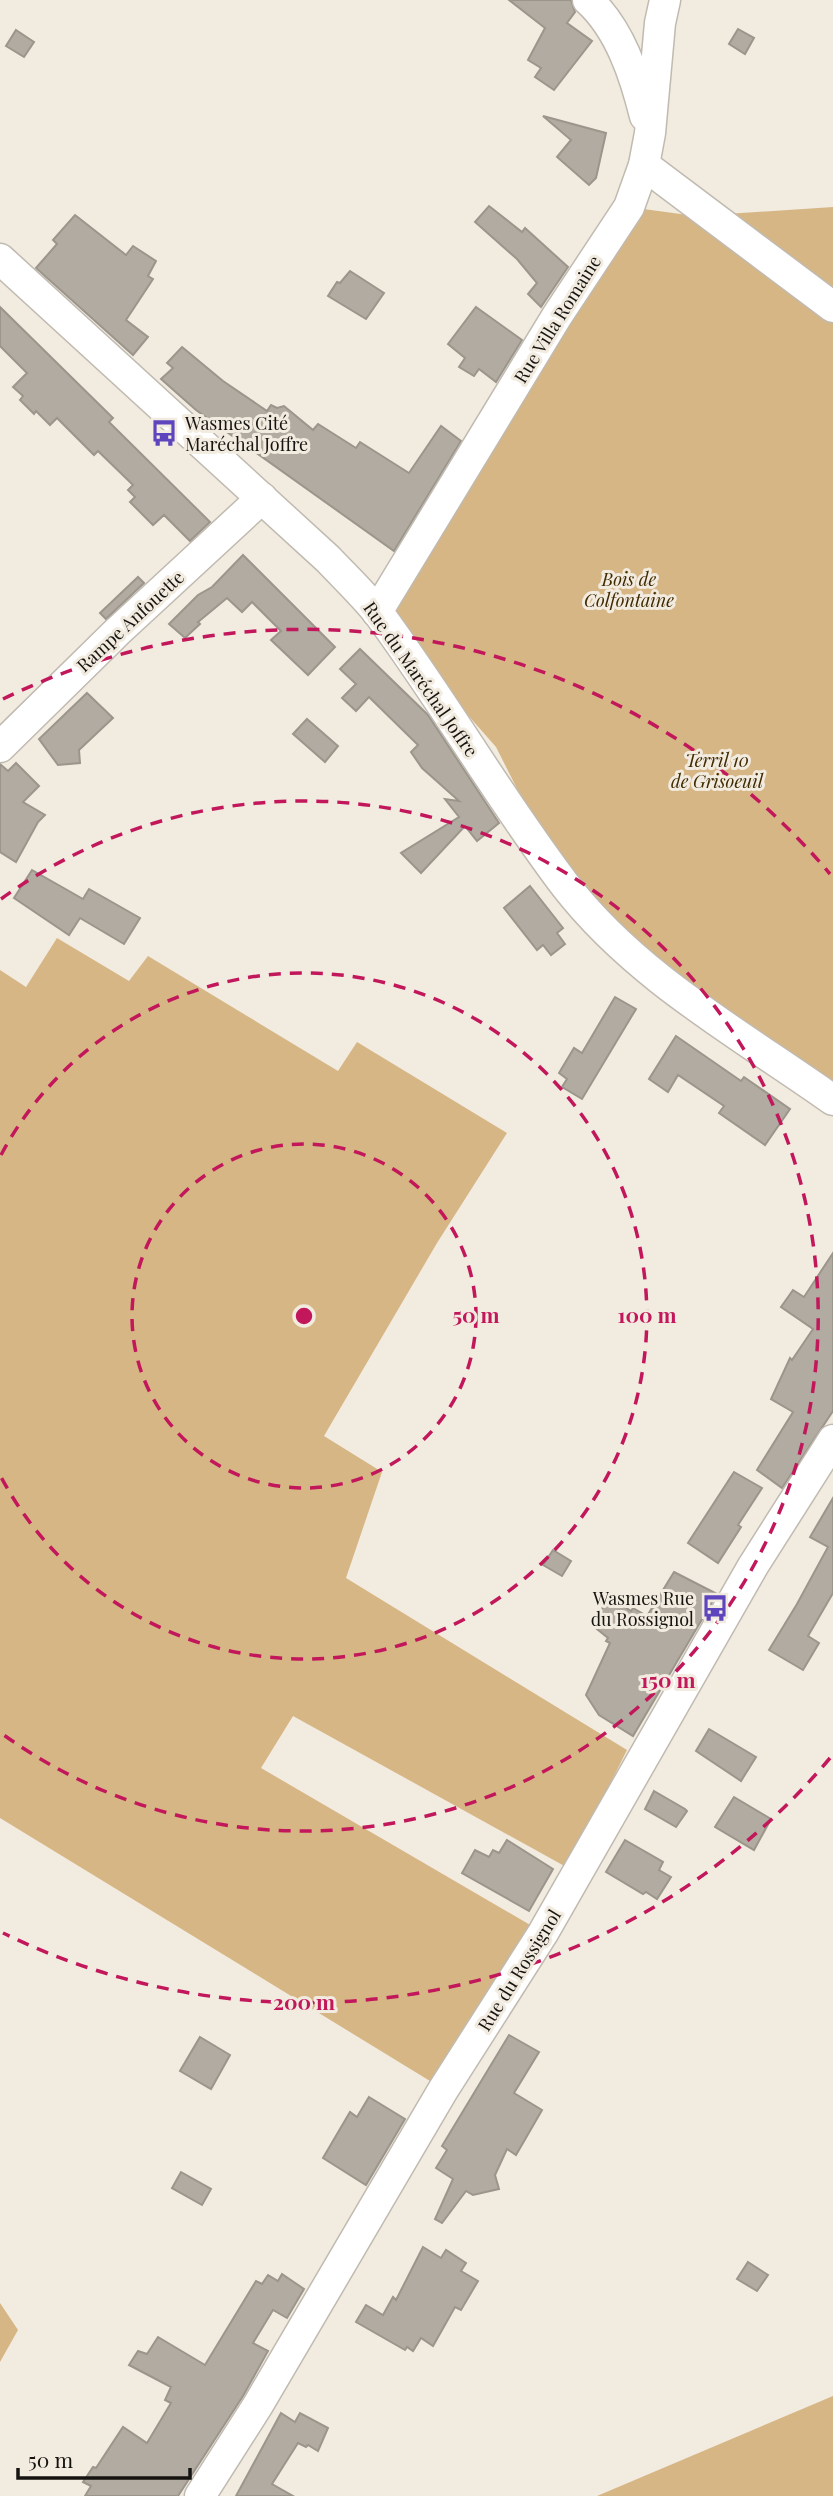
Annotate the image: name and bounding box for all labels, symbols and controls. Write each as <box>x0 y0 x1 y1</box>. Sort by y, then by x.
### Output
street label: Rue Villa Romaine <box>508 251 606 387</box>
place label: Wasmes Cité Maréchal Joffre <box>184 411 308 456</box>
bus stop icon: Wasmes Cité Maréchal Joffre <box>149 418 179 448</box>
street label: Rampe Anfouette <box>71 565 189 677</box>
park label: Bois de Colfontaine <box>584 567 674 612</box>
street label: Rue du Maréchal Joffre <box>358 597 484 761</box>
park label: Terril 10 de Grisoeuil <box>671 748 764 793</box>
text: 50 m <box>452 1300 500 1328</box>
text: 100 m <box>617 1300 677 1328</box>
centre of rings <box>292 1304 316 1328</box>
place label: Wasmes Rue du Rossignol <box>591 1586 694 1631</box>
bus stop icon: Wasmes Rue du Rossignol <box>700 1593 730 1623</box>
text: 150 m <box>641 1665 695 1693</box>
street label: Rue du Rossignol <box>472 1905 566 2035</box>
text: 200 m <box>273 1987 335 2015</box>
scale bar <box>18 2436 189 2480</box>
text: 50 m <box>28 2445 74 2473</box>

